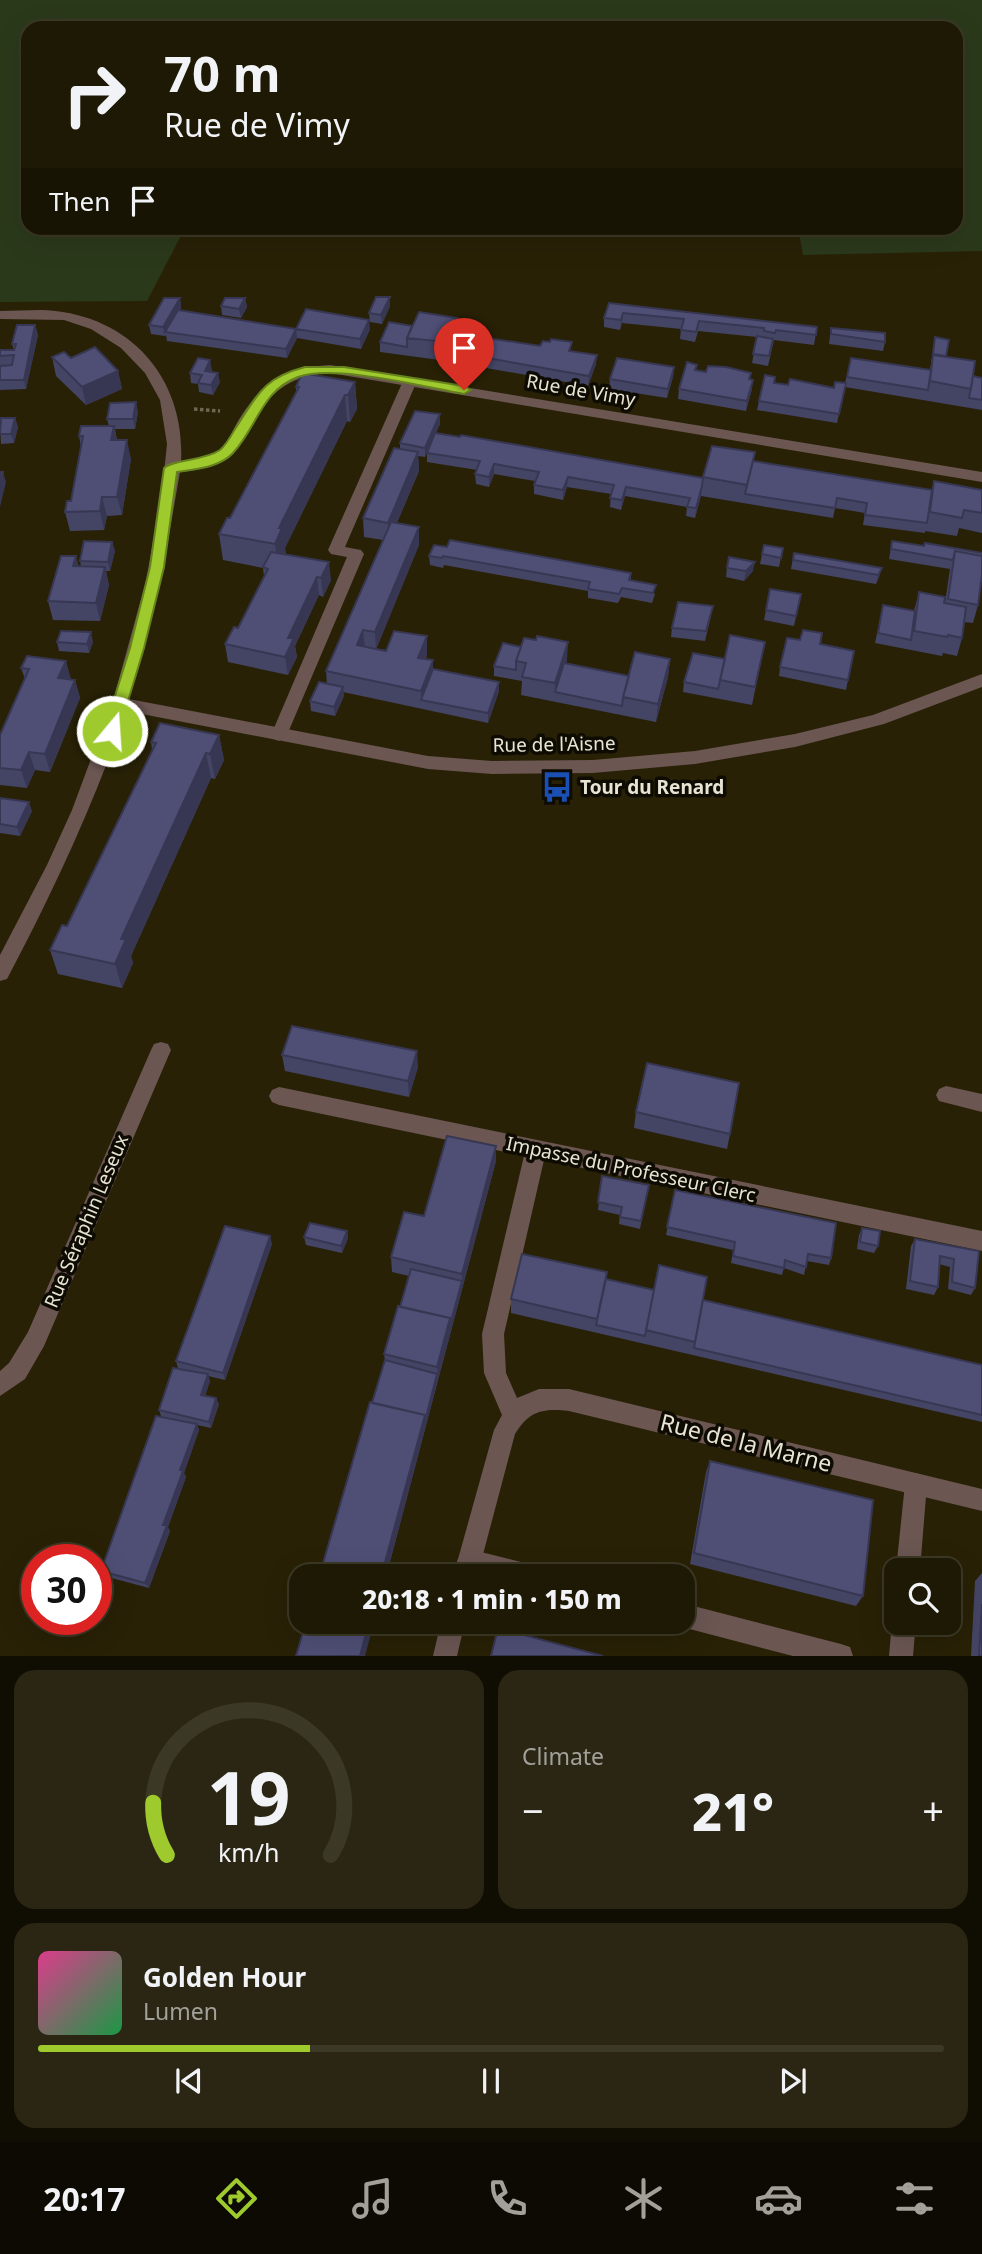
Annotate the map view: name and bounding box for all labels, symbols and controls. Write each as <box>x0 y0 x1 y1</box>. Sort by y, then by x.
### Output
text: 70 m <box>164 40 281 106</box>
icon: right <box>49 49 140 140</box>
text: Rue de Vimy <box>164 103 350 146</box>
icon: arrive <box>124 182 162 220</box>
text: Then <box>49 183 110 219</box>
pin <box>434 318 494 390</box>
icon: arrive <box>445 329 483 367</box>
street label: Rue de Vimy <box>524 368 638 412</box>
position arrow <box>75 694 149 768</box>
street label: Rue de l'Aisne <box>492 730 616 758</box>
bus stop icon: Tour du Renard <box>540 770 574 804</box>
place label: Tour du Renard <box>580 774 724 800</box>
street label: Rue Séraphin Leseux <box>38 1130 134 1312</box>
street label: Impasse du Professeur Clerc <box>504 1130 758 1208</box>
street label: Rue de la Marne <box>657 1405 835 1479</box>
speed limit sign: 30 <box>21 1544 112 1635</box>
map controls <box>884 1558 961 1635</box>
button: search <box>884 1558 961 1635</box>
text: 20:18 · 1 min · 150 m <box>362 1581 622 1617</box>
text: Climate <box>522 1740 604 1772</box>
text: 19 <box>207 1748 291 1847</box>
text: 21° <box>692 1775 774 1846</box>
text: − <box>522 1784 544 1836</box>
text: + <box>922 1784 944 1836</box>
text: km/h <box>218 1835 280 1869</box>
text: Golden Hour <box>143 1959 306 1995</box>
text: Lumen <box>143 1995 218 2027</box>
icon: previous <box>170 2062 208 2100</box>
icon: pause <box>472 2062 510 2100</box>
icon: next <box>774 2062 812 2100</box>
icon: directions <box>212 2174 261 2223</box>
icon: music <box>348 2174 397 2223</box>
icon: phone <box>483 2174 532 2223</box>
icon: climate <box>619 2174 668 2223</box>
icon: car <box>754 2174 803 2223</box>
icon: filters <box>890 2174 939 2223</box>
text: 20:17 <box>43 2177 125 2220</box>

